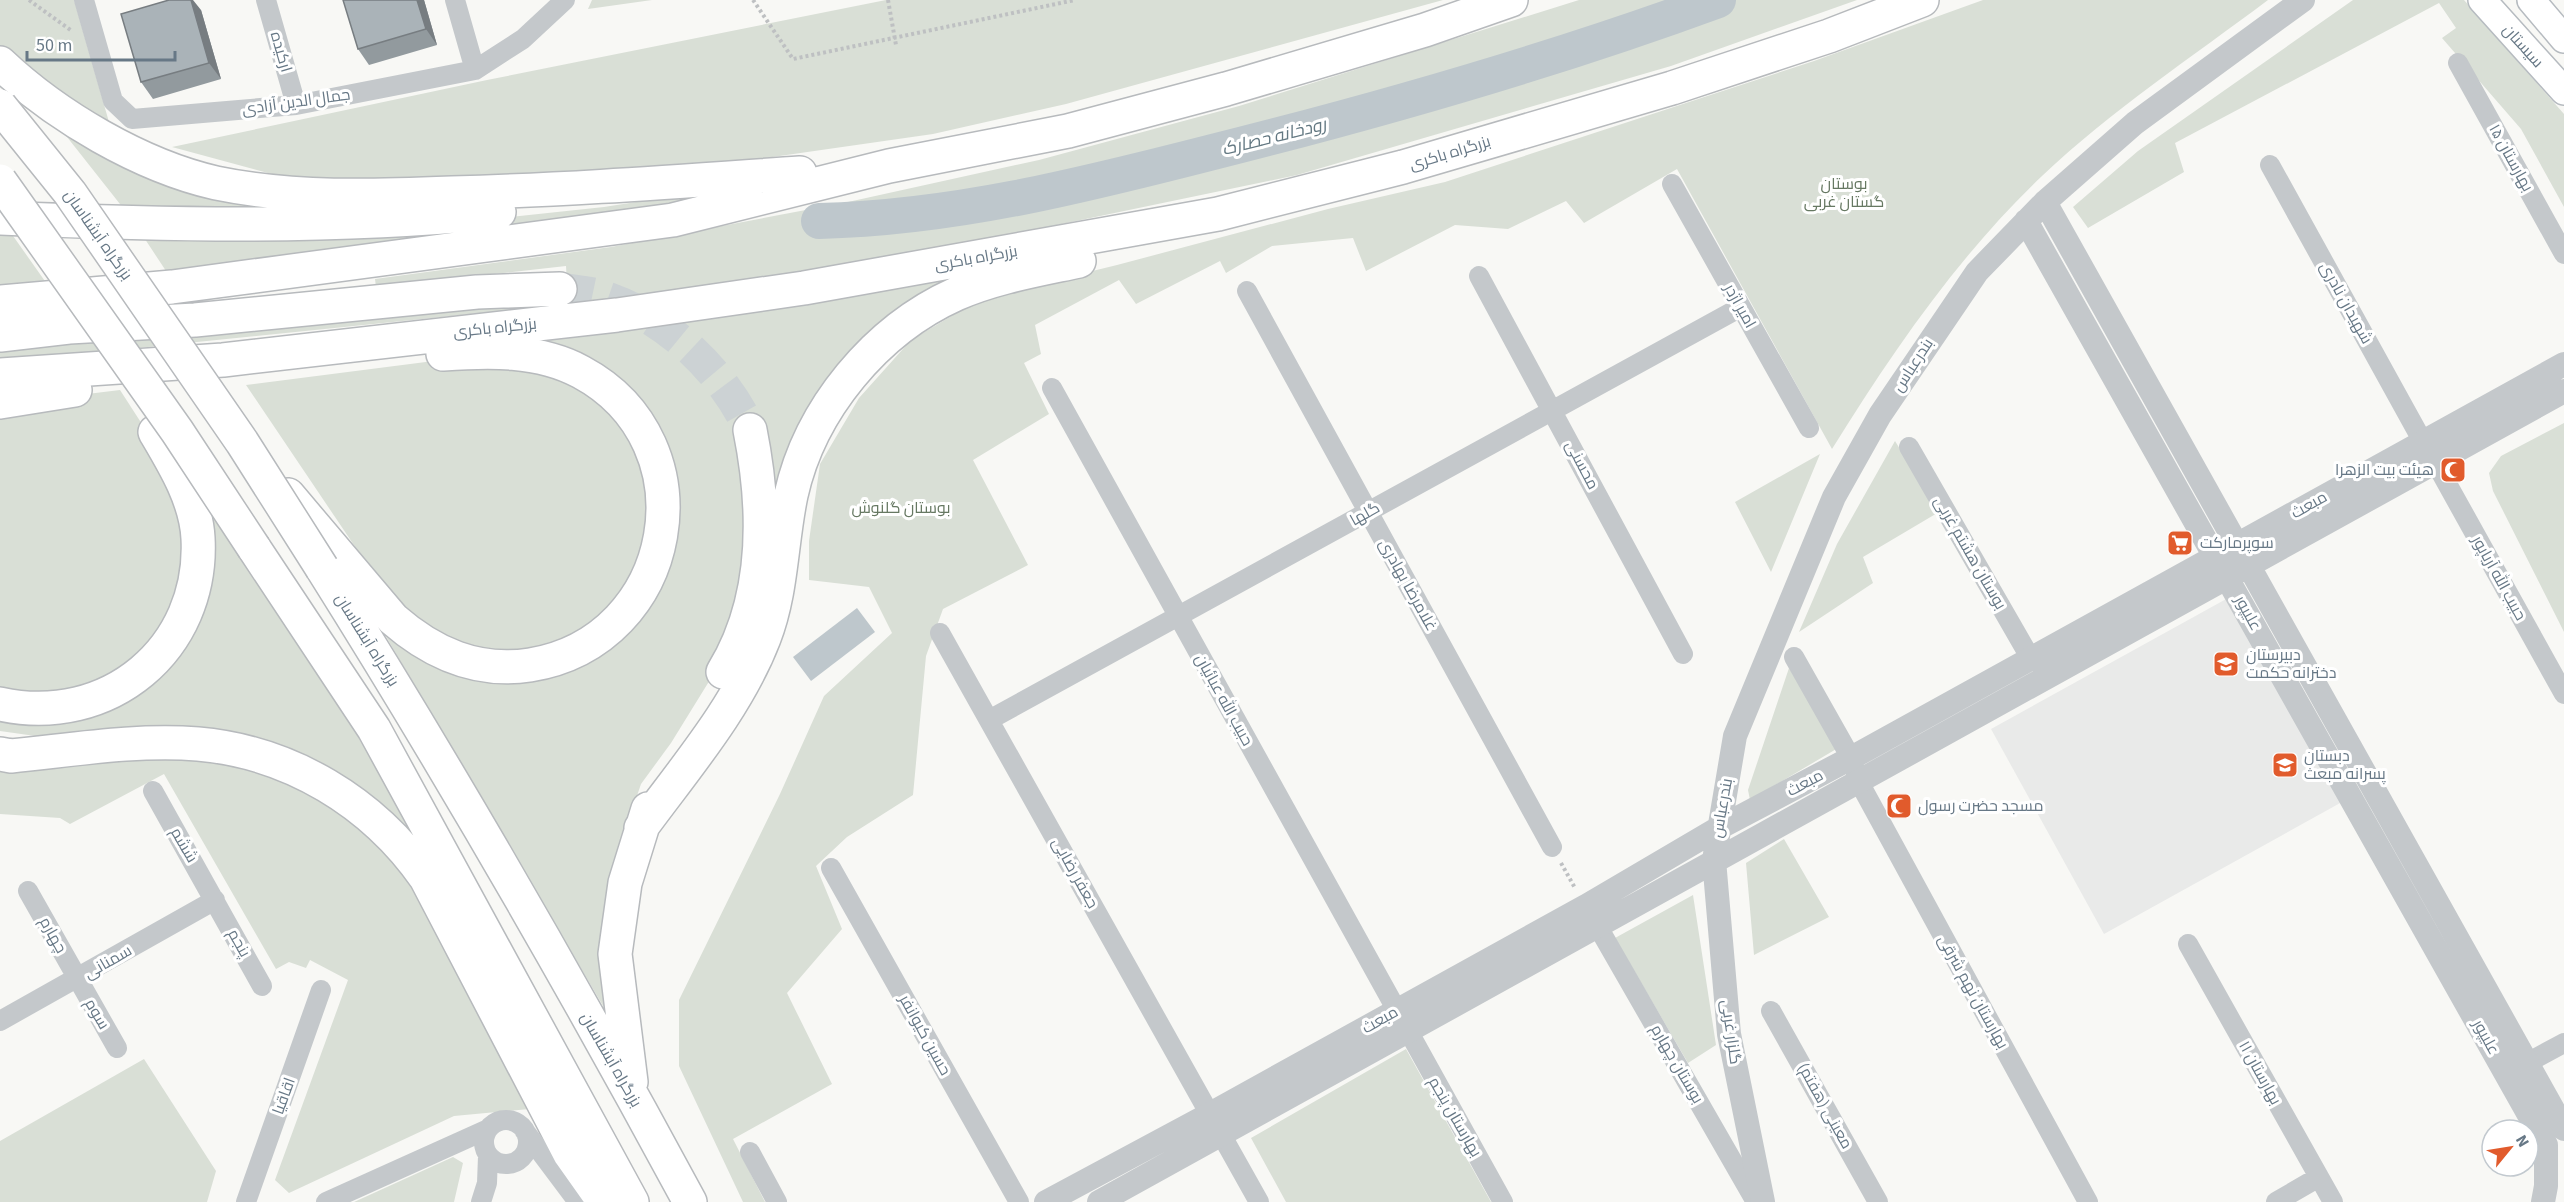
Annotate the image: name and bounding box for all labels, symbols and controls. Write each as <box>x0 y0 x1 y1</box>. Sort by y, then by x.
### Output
street label: سیستان <box>2498 19 2548 73</box>
scale bar <box>27 24 176 62</box>
street label: ارکیده <box>265 29 297 75</box>
text: 50 m <box>36 33 72 58</box>
street label: جمال الدین آزادی <box>240 84 352 120</box>
water label: رودخانه حصارک <box>1219 112 1330 162</box>
street label: بهارستان ۱۵ <box>2483 120 2539 196</box>
street label: بزرگراه باکری <box>1407 130 1493 176</box>
park label: بوستان گستان غربی <box>1804 173 1884 213</box>
street label: بزرگراه آبشناسان <box>59 185 137 285</box>
street label: بزرگراه باکری <box>933 240 1019 276</box>
street label: شهیدان نادری <box>2314 258 2378 348</box>
street label: امیر اژدر <box>1718 279 1761 332</box>
street label: بزرگراه باکری <box>452 313 538 343</box>
street label: بندرعباس <box>1887 334 1939 396</box>
street label: محسنی <box>1560 437 1604 493</box>
mosque icon: هیئت بیت الزهرا <box>2438 455 2468 485</box>
place label: هیئت بیت الزهرا <box>2335 459 2434 481</box>
street label: مبعث <box>2287 486 2331 524</box>
street label: بوستان هشتم غربی <box>1929 492 2011 614</box>
park label: بوستان گلنوش <box>851 497 951 519</box>
street label: گلها <box>1346 497 1384 531</box>
supermarket icon: سوپرمارکت <box>2165 528 2195 558</box>
street label: حبیب الله آریاپور <box>2466 531 2531 625</box>
place label: سوپرمارکت <box>2200 532 2274 554</box>
street label: غلامرضا بهادری <box>1374 535 1442 635</box>
street label: بزرگراه آبشناسان <box>330 589 404 691</box>
street label: علیپور <box>2229 591 2267 635</box>
place label: دبیرستان دخترانه حکمت <box>2246 644 2336 684</box>
school or university icon: دبیرستان دخترانه حکمت <box>2211 649 2241 679</box>
street label: حبیب الله عبائیان <box>1190 650 1258 750</box>
place label: دبستان پسرانه مبعث <box>2304 745 2387 785</box>
school or university icon: دبستان پسرانه مبعث <box>2270 750 2300 780</box>
street label: مبعث <box>1783 764 1827 802</box>
street label: بندرعباس <box>1706 777 1738 839</box>
mosque icon: مسجد حضرت رسول <box>1884 791 1914 821</box>
place label: مسجد حضرت رسول <box>1918 795 2043 817</box>
street label: ششم <box>165 823 203 867</box>
street label: جعفر رضایی <box>1047 834 1103 912</box>
street label: چهارم <box>34 913 72 957</box>
street label: پنجم <box>222 925 256 962</box>
street label: بهارستان نهم شرقی <box>1933 931 2013 1053</box>
street label: سمنانی <box>80 940 136 984</box>
street label: حسین کیوانفر <box>893 990 956 1079</box>
street label: سوم <box>79 994 115 1034</box>
street label: گلزار غربی <box>1716 998 1746 1066</box>
street label: مبعث <box>1358 1001 1402 1039</box>
street label: بزرگراه آبشناسان <box>575 1009 647 1111</box>
street label: علیپور <box>2467 1015 2505 1059</box>
street label: بوستان چهارم <box>1645 1020 1709 1108</box>
street label: بهارستان ۱۱ <box>2233 1037 2287 1109</box>
street label: معینی (هفتم) <box>1792 1059 1858 1153</box>
street label: بهارستان پنجم <box>1423 1073 1487 1161</box>
street label: اقاقیا <box>267 1074 301 1118</box>
north arrow <box>2480 1118 2540 1178</box>
text: N <box>2510 1131 2534 1151</box>

